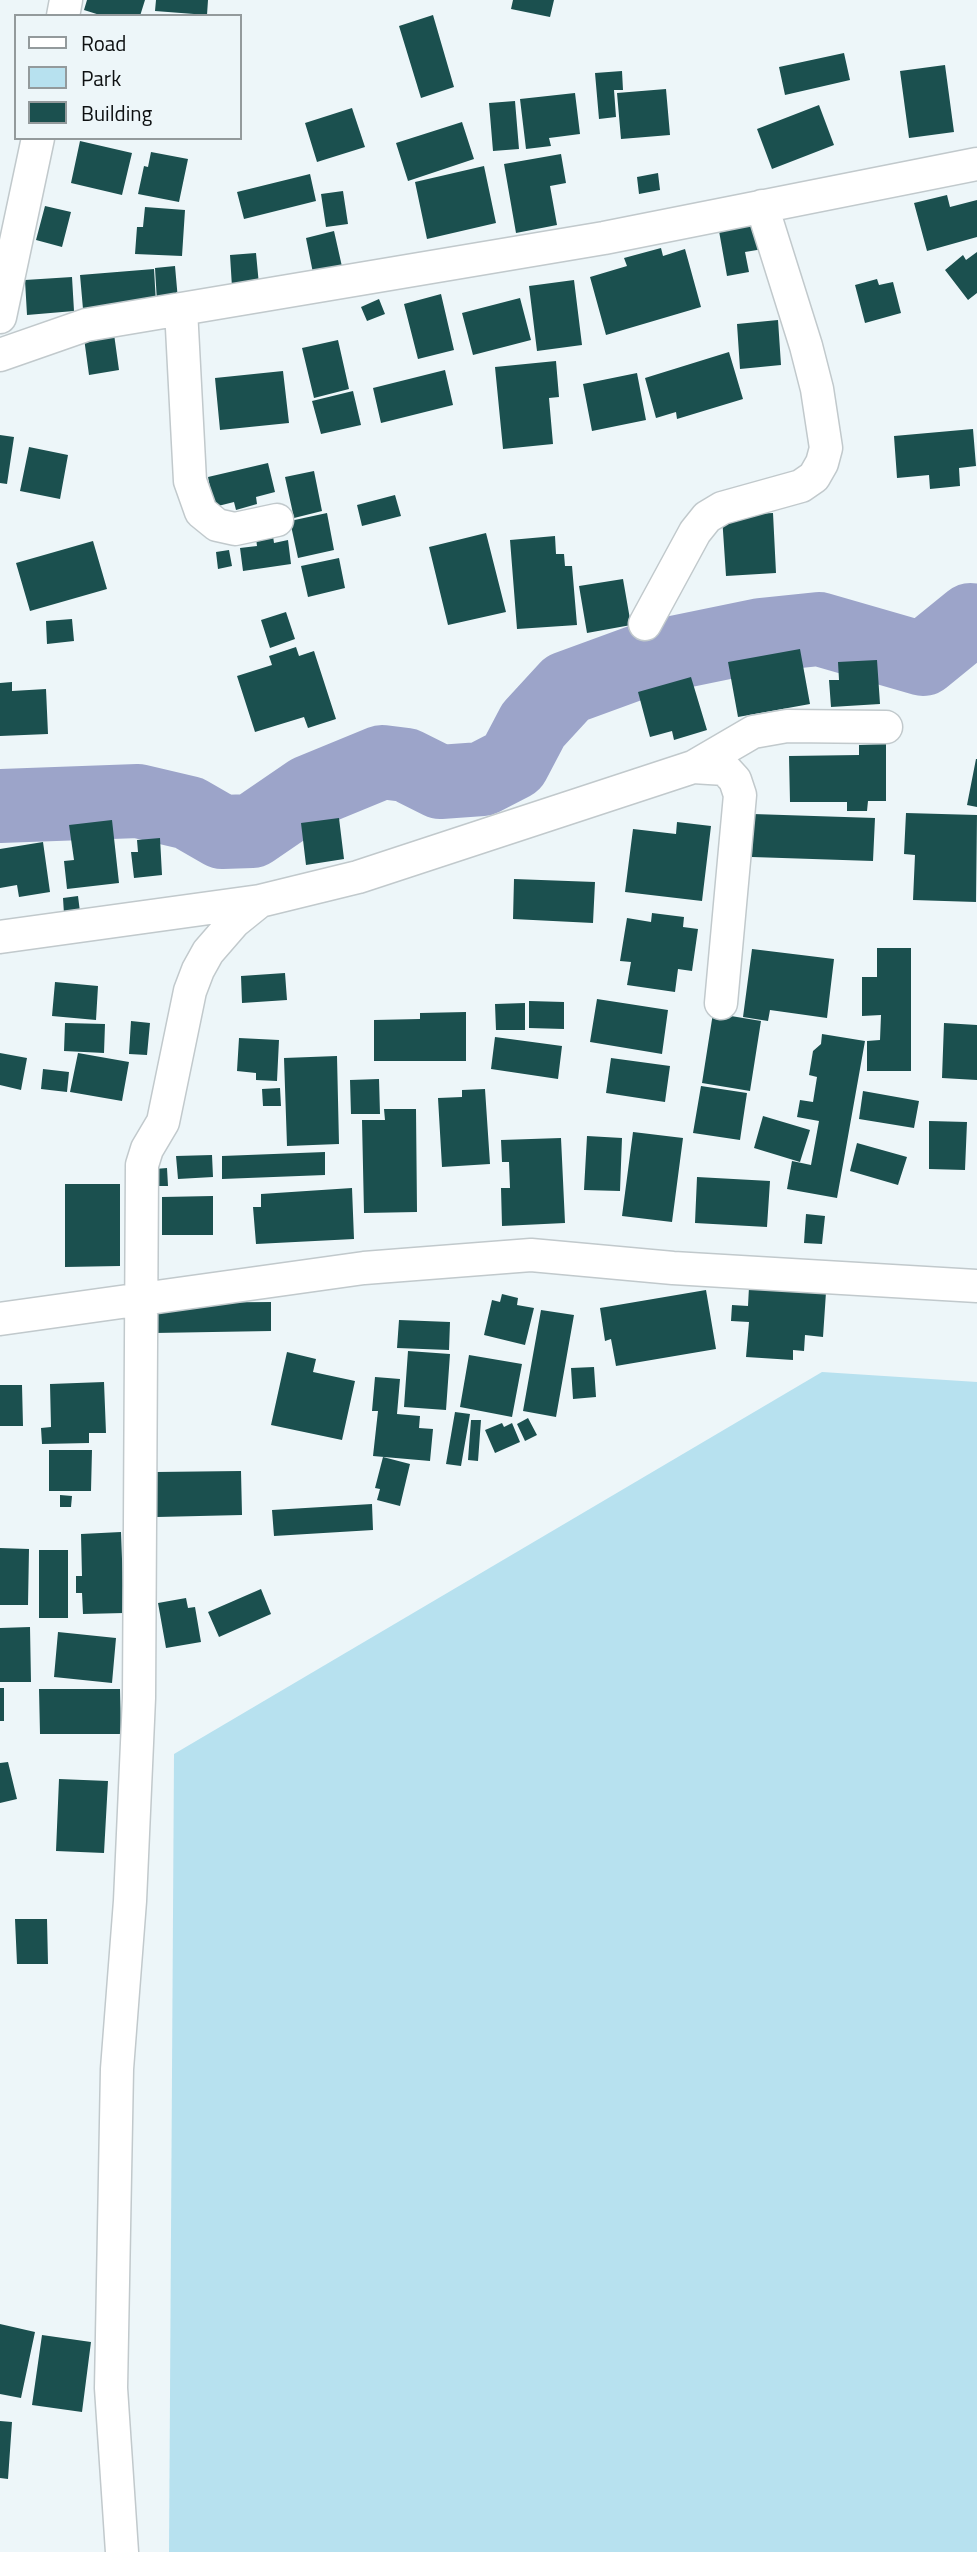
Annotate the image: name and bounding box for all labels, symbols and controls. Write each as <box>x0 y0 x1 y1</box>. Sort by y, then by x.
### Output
legend <box>14 14 242 140</box>
text: Road <box>81 27 126 59</box>
text: Park <box>81 62 121 94</box>
text: Building <box>81 97 152 129</box>

